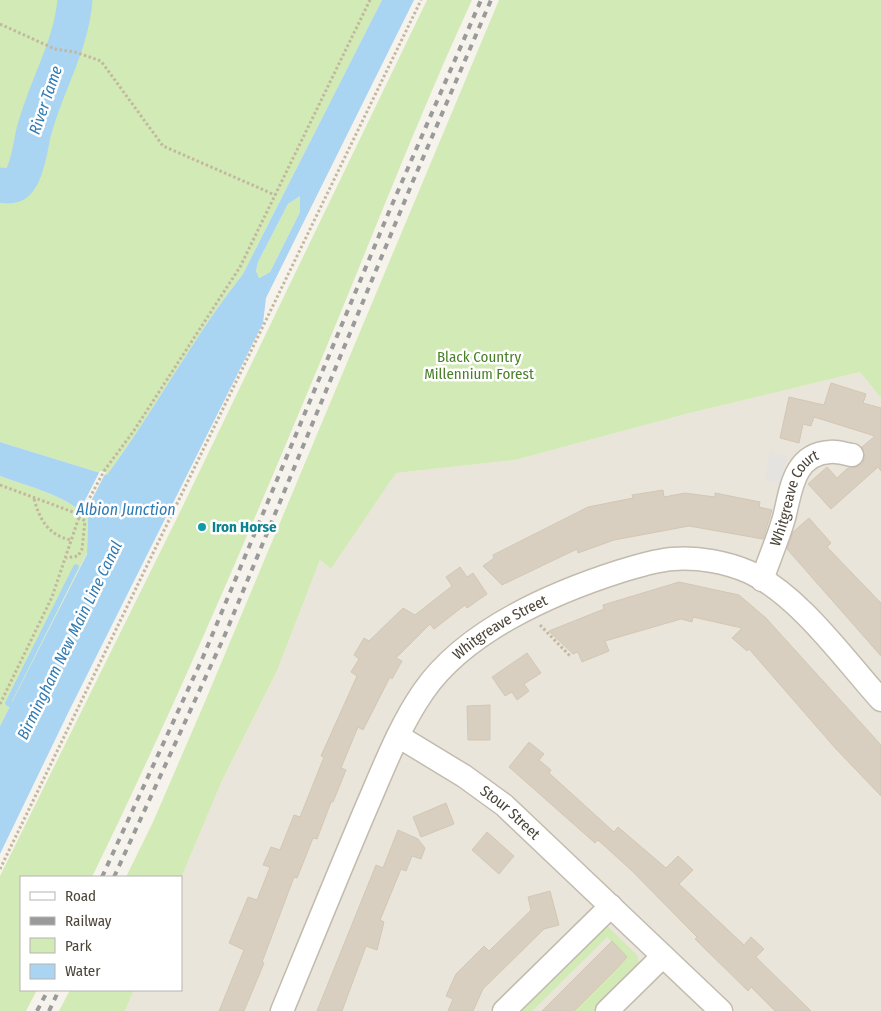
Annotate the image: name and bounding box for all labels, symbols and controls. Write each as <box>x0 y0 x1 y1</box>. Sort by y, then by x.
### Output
water label: River Tame <box>25 63 66 137</box>
park label: Black Country Millennium Forest <box>424 348 534 383</box>
street label: Whitgreave Court <box>766 446 821 549</box>
water label: Albion Junction <box>75 500 176 519</box>
place label: Iron Horse <box>212 518 277 536</box>
marker: Iron Horse <box>196 521 208 533</box>
water label: Birmingham New Main Line Canal <box>13 538 126 743</box>
street label: Whitgreave Street <box>449 591 550 663</box>
street label: Stour Street <box>477 782 544 843</box>
legend <box>20 876 182 991</box>
text: Road <box>65 887 96 905</box>
text: Railway <box>65 912 112 930</box>
text: Park <box>65 937 92 955</box>
text: Water <box>65 962 101 980</box>

